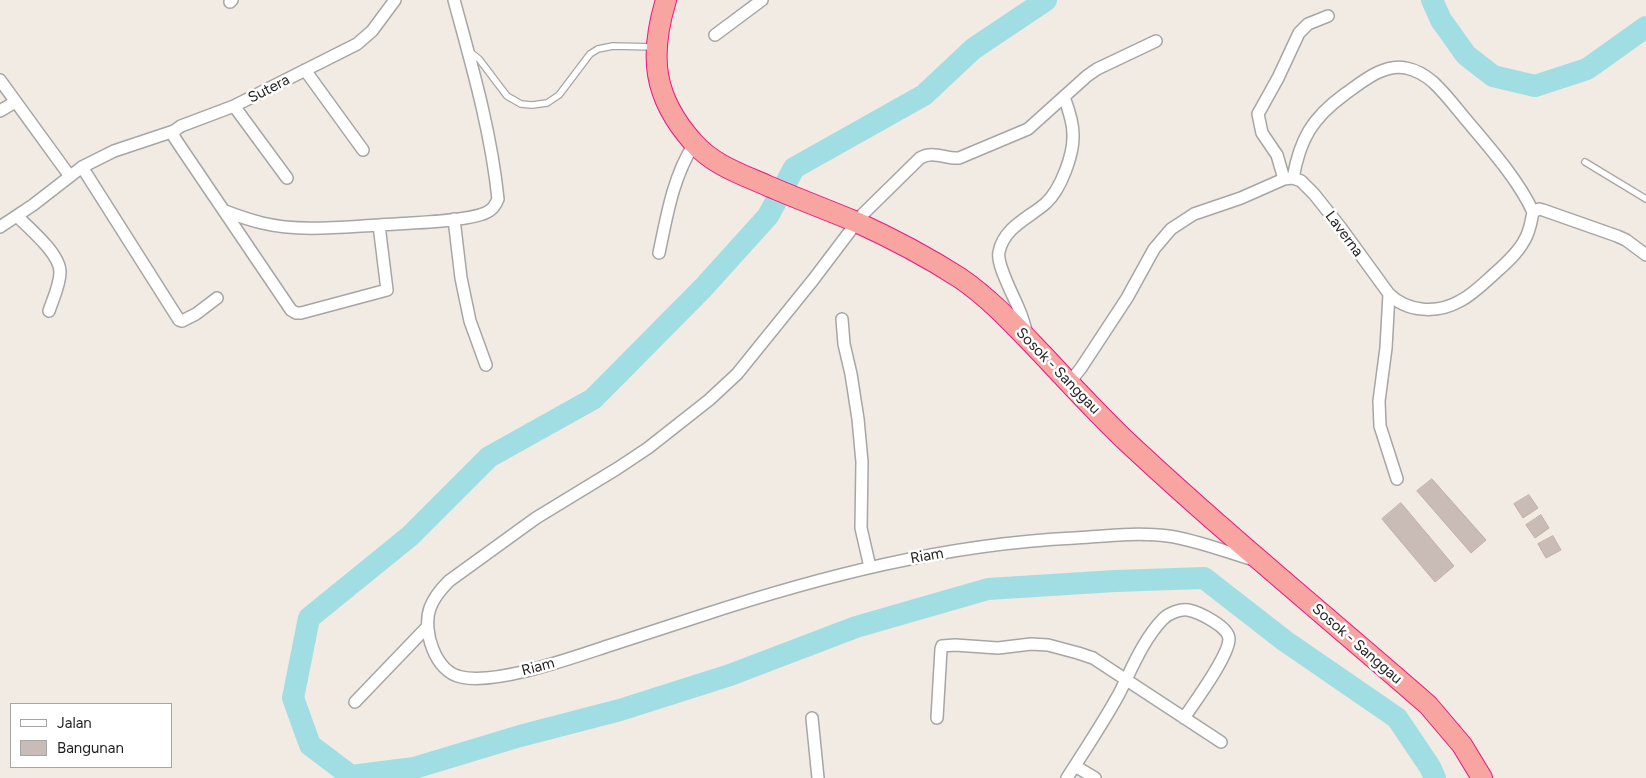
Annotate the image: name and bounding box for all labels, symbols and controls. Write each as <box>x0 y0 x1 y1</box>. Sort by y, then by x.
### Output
street label: Sutera <box>245 71 293 107</box>
street label: Laverna <box>1321 208 1367 260</box>
street label: Sosok - Sanggau <box>1012 324 1104 418</box>
street label: Riam <box>909 544 945 568</box>
street label: Sosok - Sanggau <box>1308 600 1406 688</box>
street label: Riam <box>520 654 556 680</box>
legend <box>10 703 172 768</box>
text: Jalan <box>57 714 92 732</box>
text: Bangunan <box>57 739 124 757</box>

